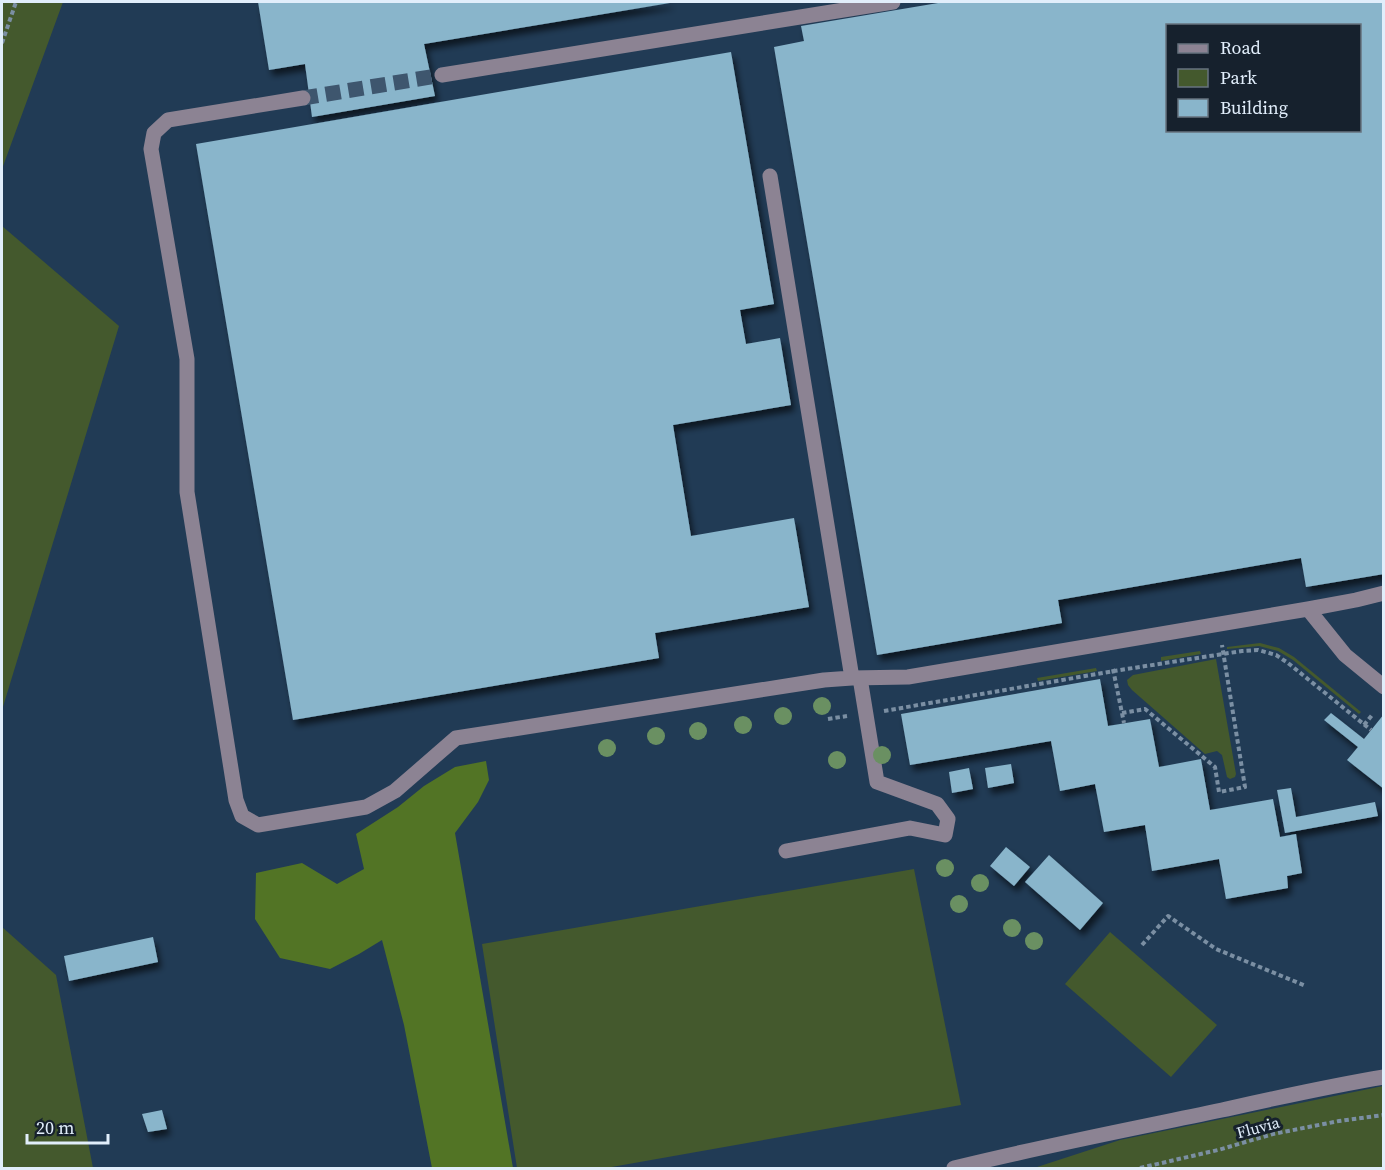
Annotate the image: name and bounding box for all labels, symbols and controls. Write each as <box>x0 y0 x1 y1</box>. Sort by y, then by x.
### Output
legend <box>1166 24 1361 132</box>
text: Road <box>1220 35 1261 60</box>
text: Park <box>1220 65 1257 90</box>
text: Building <box>1220 95 1288 120</box>
scale bar <box>27 1107 108 1145</box>
street label: Fluvia <box>1234 1110 1283 1143</box>
text: 20 m <box>36 1115 74 1140</box>

